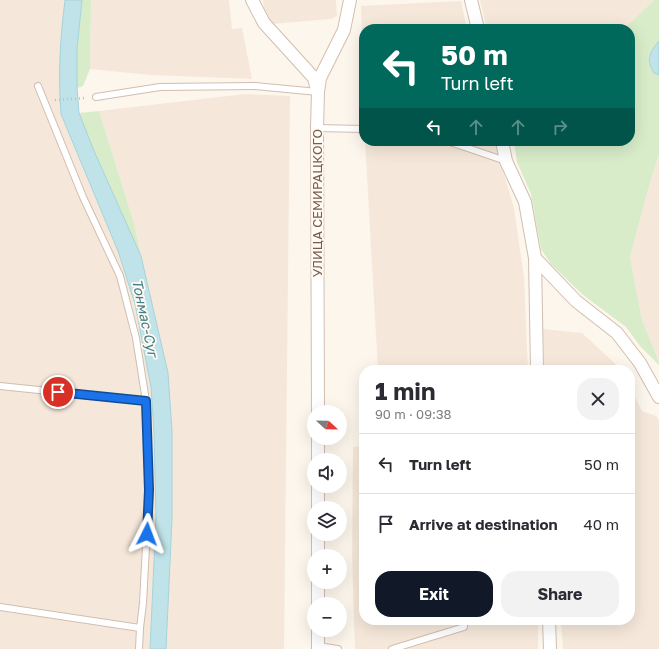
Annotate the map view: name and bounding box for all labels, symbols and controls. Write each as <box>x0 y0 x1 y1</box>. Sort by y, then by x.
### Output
text: 50 m <box>441 38 508 71</box>
icon: left <box>375 40 427 92</box>
text: Turn left <box>441 72 514 94</box>
icon: left <box>423 116 445 138</box>
icon: ahead <box>465 116 487 138</box>
icon: ahead <box>507 116 529 138</box>
icon: right <box>549 116 571 138</box>
street label: УЛИЦА СЕМИРАЦКОГО <box>309 129 325 277</box>
water label: Тонмас-Суг <box>129 277 163 361</box>
pin <box>41 375 75 409</box>
text: 1 min <box>375 376 435 405</box>
button: close <box>577 378 619 420</box>
icon: arrive <box>47 381 69 403</box>
north arrow <box>307 405 347 445</box>
map controls <box>307 405 347 637</box>
text: 90 m · 09:38 <box>375 406 451 422</box>
button: sound <box>307 453 347 493</box>
icon: left <box>375 453 397 475</box>
text: Turn left <box>409 455 471 473</box>
text: 50 m <box>584 455 619 473</box>
button: layers <box>307 501 347 541</box>
position arrow <box>126 513 168 555</box>
icon: arrive <box>375 513 397 535</box>
text: Arrive at destination <box>409 515 558 533</box>
text: 40 m <box>584 515 619 533</box>
button: + <box>307 549 347 589</box>
button: Exit <box>375 571 493 617</box>
button: Share <box>501 571 619 617</box>
button: − <box>307 597 347 637</box>

